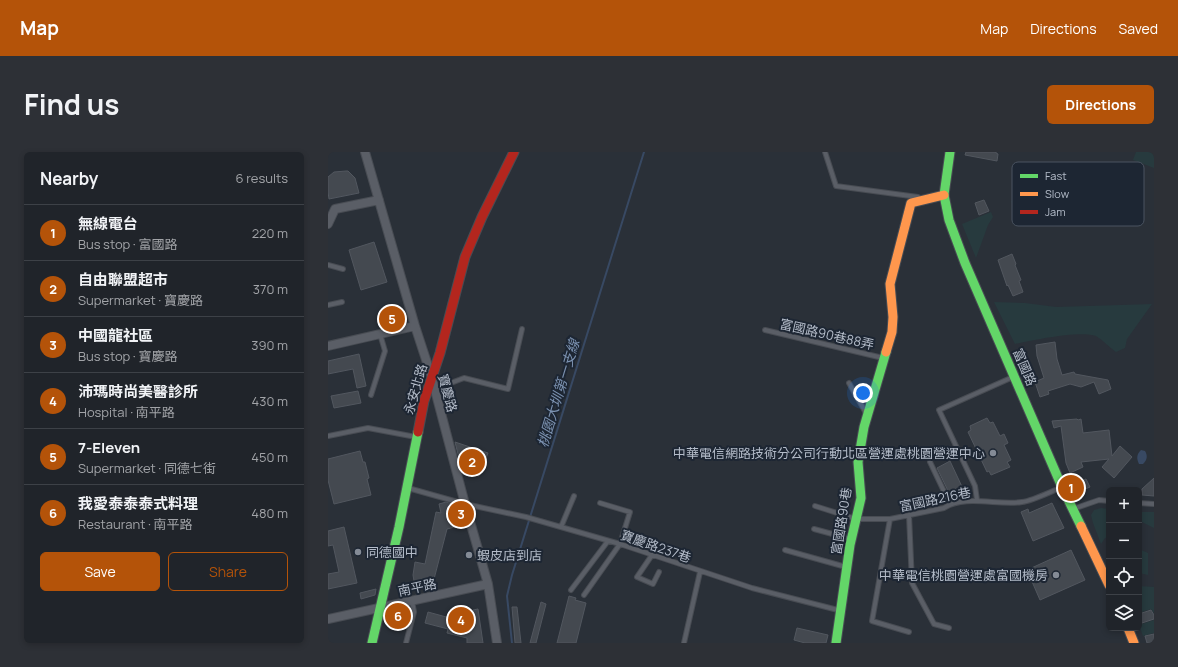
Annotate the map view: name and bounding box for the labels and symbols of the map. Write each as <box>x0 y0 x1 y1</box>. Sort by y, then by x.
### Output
legend <box>1012 162 1144 226</box>
text: Fast <box>1045 168 1067 183</box>
text: Slow <box>1045 186 1070 201</box>
text: Jam <box>1045 204 1066 219</box>
pin: 5 <box>379 304 405 334</box>
street label: 富國路90巷88弄 <box>778 314 876 354</box>
water label: 桃園大圳第一支線 <box>533 335 584 449</box>
street label: 富國路 <box>1009 346 1041 388</box>
street label: 永安北路 <box>399 362 431 416</box>
street label: 寶慶路 <box>434 372 462 414</box>
your location <box>853 383 873 403</box>
place label: 中華電信網路技術分公司行動北區營運處桃園營運中心 <box>673 444 985 462</box>
pin: 2 <box>459 447 485 477</box>
marker: 中華電信網路技術分公司行動北區營運處桃園營運中心 <box>988 448 998 458</box>
pin: 1 <box>1058 473 1084 503</box>
street label: 富國路216巷 <box>898 483 972 515</box>
street label: 富國路90巷 <box>827 486 855 556</box>
pin: 3 <box>448 499 474 529</box>
street label: 寶慶路237巷 <box>618 526 694 566</box>
place label: 同德國中 <box>366 543 418 561</box>
place label: 蝦皮店到店 <box>477 546 542 564</box>
marker: 同德國中 <box>353 547 363 557</box>
marker: 蝦皮店到店 <box>464 550 474 560</box>
place label: 中華電信桃園營運處富國機房 <box>879 566 1048 584</box>
marker: 中華電信桃園營運處富國機房 <box>1051 570 1061 580</box>
street label: 南平路 <box>396 574 438 600</box>
pin: 6 <box>385 601 411 631</box>
pin: 4 <box>448 605 474 635</box>

